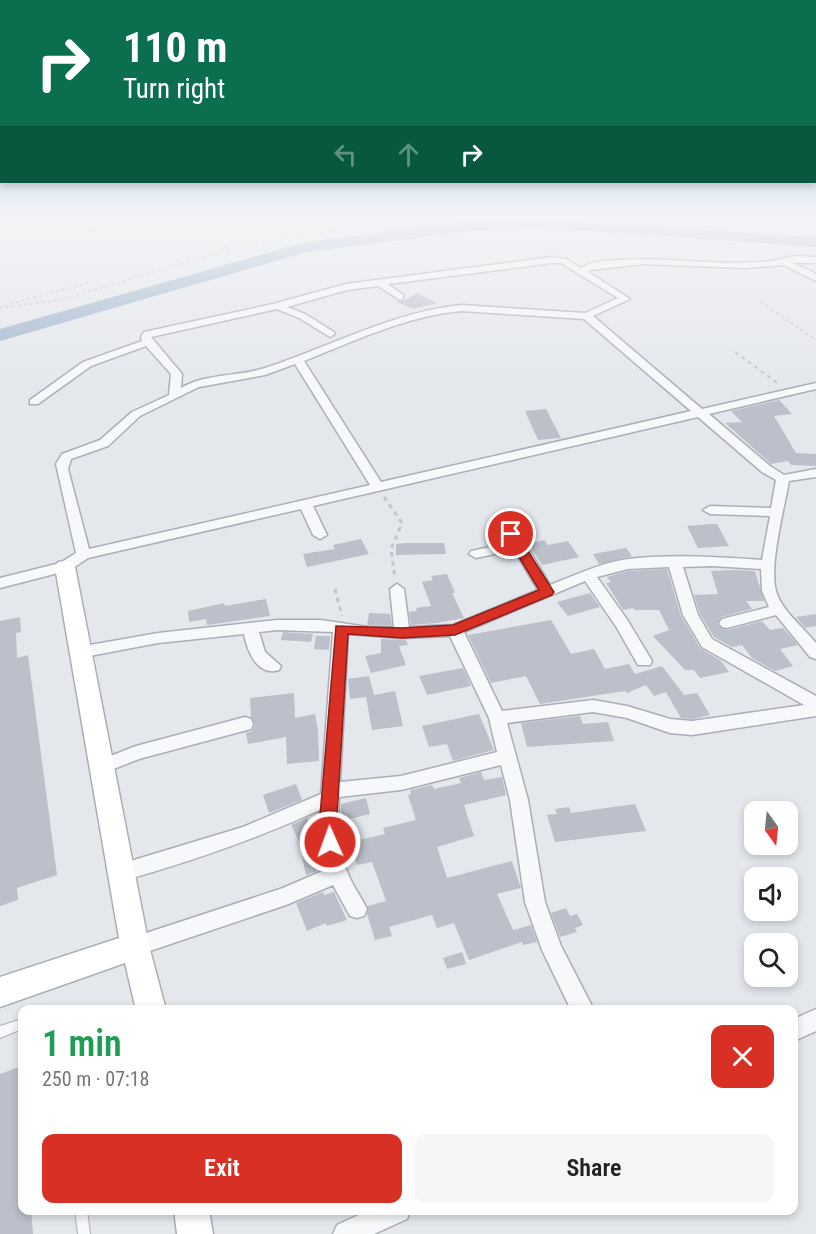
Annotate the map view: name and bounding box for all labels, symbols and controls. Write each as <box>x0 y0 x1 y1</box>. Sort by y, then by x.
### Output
text: 110 m <box>123 23 228 72</box>
icon: right <box>24 24 102 102</box>
text: Turn right <box>123 73 225 105</box>
icon: left <box>329 138 362 171</box>
icon: ahead <box>392 138 425 171</box>
icon: right <box>455 138 488 171</box>
pin <box>485 508 536 559</box>
icon: arrive <box>494 517 527 550</box>
north arrow <box>744 801 798 855</box>
map controls <box>744 801 798 987</box>
position arrow <box>298 810 362 874</box>
button: sound <box>744 867 798 921</box>
button: search <box>744 933 798 987</box>
text: 1 min <box>42 1023 122 1065</box>
button: close <box>711 1025 774 1088</box>
text: 250 m · 07:18 <box>42 1067 149 1091</box>
button: Exit <box>42 1134 402 1203</box>
button: Share <box>414 1134 774 1203</box>

